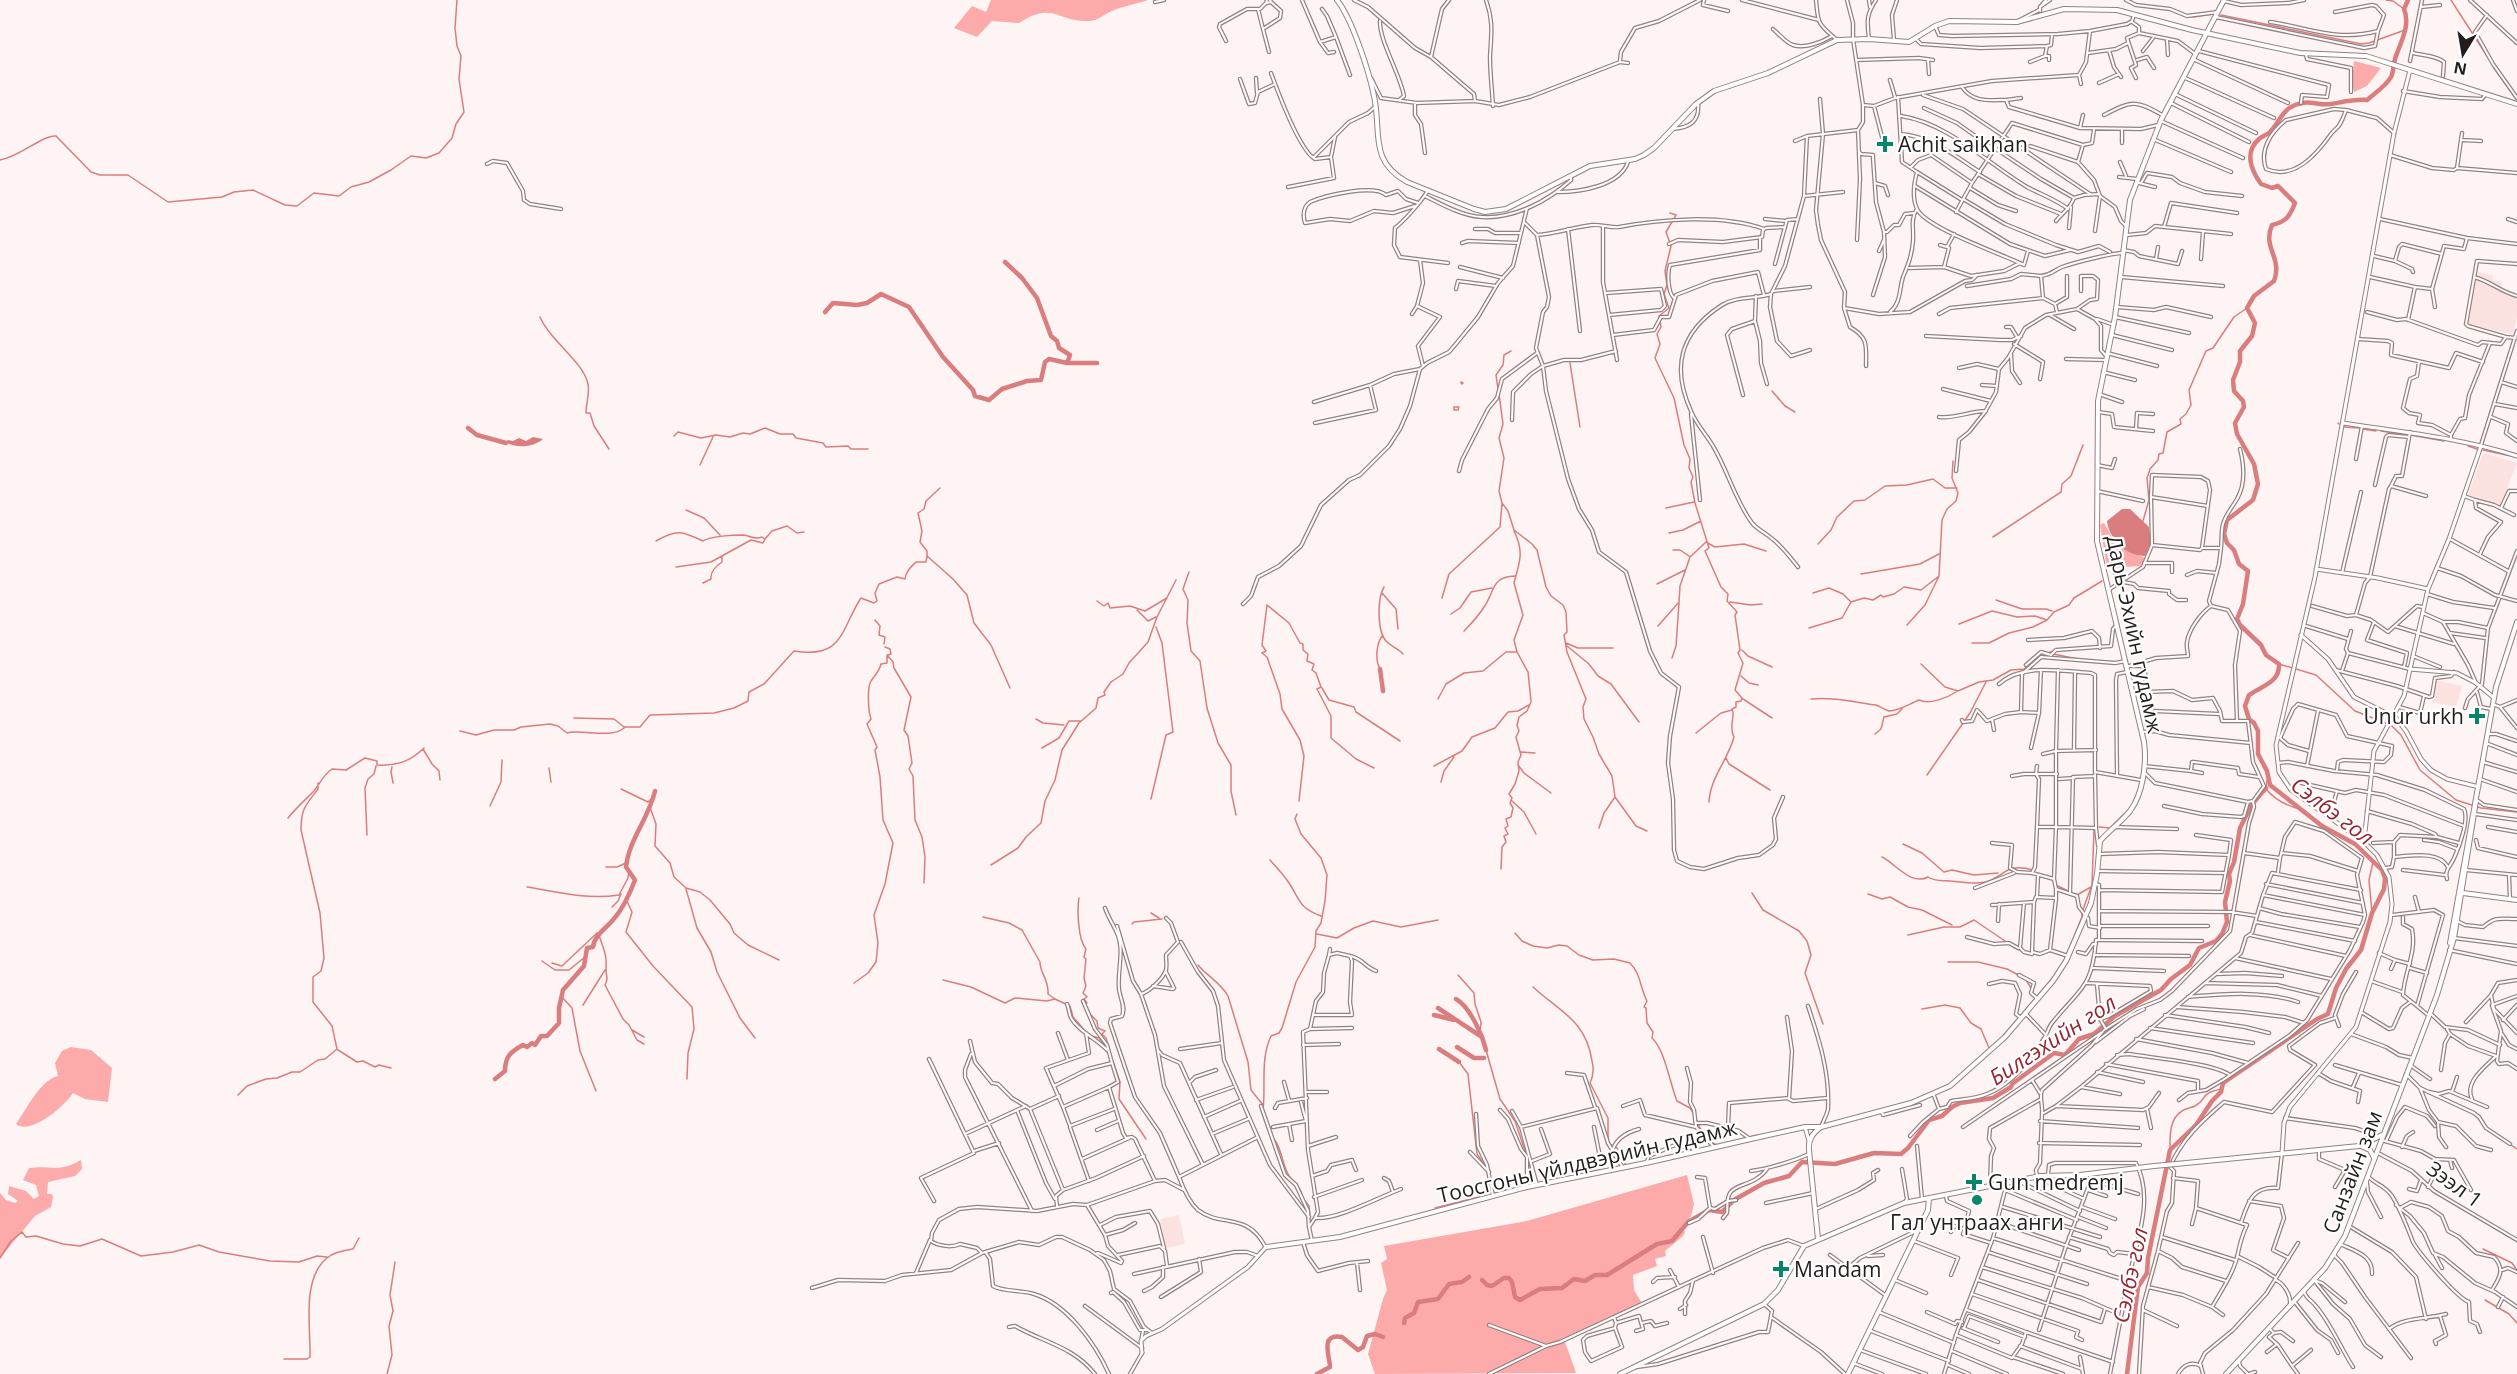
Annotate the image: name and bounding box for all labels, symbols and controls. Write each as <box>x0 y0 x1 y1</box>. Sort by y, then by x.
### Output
north arrow <box>2433 24 2493 84</box>
text: N <box>2452 57 2469 81</box>
place label: Achit saikhan <box>1898 130 2028 158</box>
marker: Achit saikhan <box>1876 135 1894 153</box>
street label: Дарь-Эхийн гудамж <box>2100 532 2170 736</box>
place label: Unur urkh <box>2364 702 2464 730</box>
marker: Unur urkh <box>2468 707 2486 725</box>
water label: Сэлбэ гол <box>2285 769 2381 851</box>
water label: Билгэхийн гол <box>1983 987 2122 1091</box>
street label: Санзайн зам <box>2316 1107 2388 1237</box>
street label: Тоосгоны үйлдвэрийн гудамж <box>1435 1113 1740 1209</box>
street label: Зээл 1 <box>2422 1154 2488 1214</box>
place label: Gun medremj <box>1988 1168 2124 1196</box>
marker: Gun medremj <box>1965 1173 1983 1191</box>
marker: Гал унтраах анги <box>1970 1193 1984 1207</box>
place label: Гал унтраах анги <box>1890 1208 2064 1236</box>
water label: Сэлбэ гол <box>2104 1224 2154 1325</box>
place label: Mandam <box>1794 1255 1881 1283</box>
marker: Mandam <box>1772 1260 1790 1278</box>

